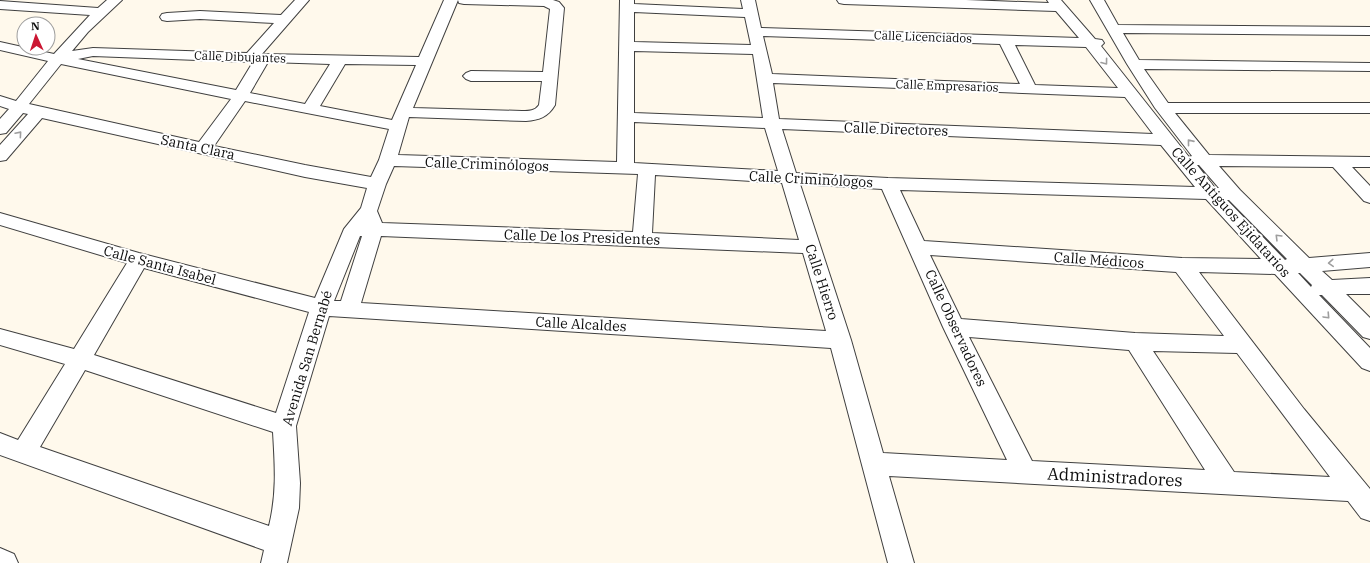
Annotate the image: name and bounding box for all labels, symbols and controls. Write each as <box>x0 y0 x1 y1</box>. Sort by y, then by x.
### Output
north arrow <box>16 16 56 56</box>
text: N <box>31 19 40 33</box>
street label: Calle Licenciados <box>874 27 972 46</box>
street label: Calle Dibujantes <box>194 47 286 66</box>
one-way arrow <box>1101 58 1108 65</box>
street label: Calle Empresarios <box>895 76 999 95</box>
street label: Calle Directores <box>844 118 949 140</box>
street label: Santa Clara <box>159 130 237 164</box>
one-way arrow <box>15 132 22 139</box>
one-way arrow <box>1188 139 1195 146</box>
street label: Calle Antiguos Ejidatarios <box>1168 143 1294 281</box>
street label: Calle Criminólogos <box>425 153 550 175</box>
street label: Calle Criminólogos <box>749 167 874 191</box>
street label: Calle De los Presidentes <box>504 225 661 249</box>
one-way arrow <box>1275 234 1283 242</box>
street label: Calle Santa Isabel <box>102 241 218 289</box>
street label: Calle Hierro <box>801 242 843 322</box>
street label: Calle Médicos <box>1053 248 1145 272</box>
one-way arrow <box>1328 259 1334 268</box>
street label: Calle Observadores <box>921 267 991 389</box>
street label: Avenida San Bernabé <box>278 288 336 428</box>
one-way arrow <box>1323 311 1330 319</box>
street label: Calle Alcaldes <box>535 313 627 335</box>
street label: Administradores <box>1047 462 1183 492</box>

